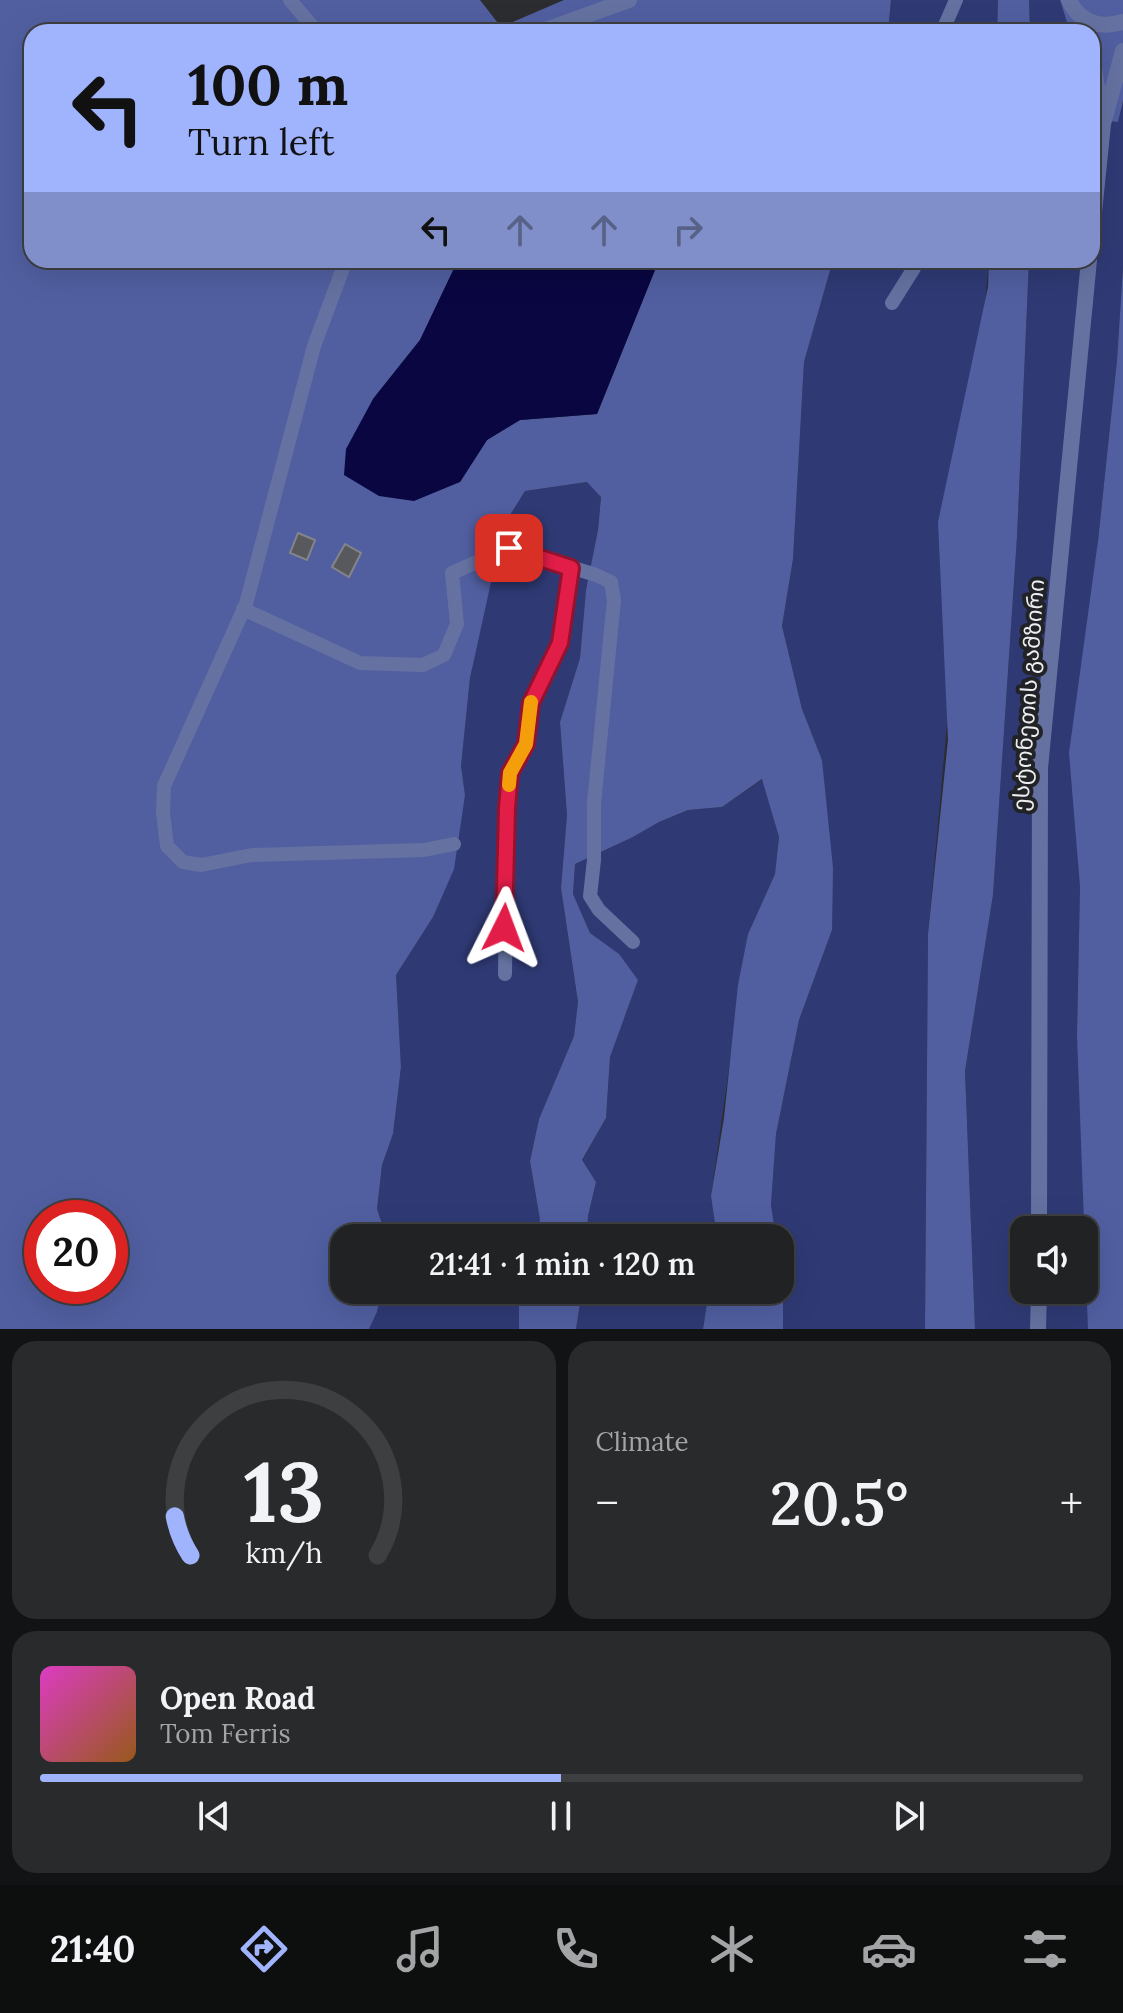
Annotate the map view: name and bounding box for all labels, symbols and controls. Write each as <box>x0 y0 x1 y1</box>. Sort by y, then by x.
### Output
text: 100 m <box>188 49 348 120</box>
icon: left <box>56 56 160 160</box>
text: Turn left <box>188 119 335 165</box>
icon: left <box>414 208 458 252</box>
icon: ahead <box>498 208 542 252</box>
icon: ahead <box>582 208 626 252</box>
icon: right <box>666 208 710 252</box>
pin <box>475 514 543 582</box>
icon: arrive <box>487 526 531 570</box>
street label: ესტონეთის გამზირი <box>1006 578 1050 812</box>
position arrow <box>462 886 546 970</box>
speed limit sign: 20 <box>24 1200 128 1304</box>
map controls <box>1010 1216 1098 1304</box>
button: sound <box>1010 1216 1098 1304</box>
text: 21:41 · 1 min · 120 m <box>429 1245 695 1283</box>
text: Climate <box>596 1425 689 1458</box>
text: 13 <box>244 1438 324 1545</box>
text: 20.5° <box>770 1465 909 1541</box>
text: − <box>596 1475 619 1531</box>
text: + <box>1060 1475 1083 1531</box>
text: km/h <box>245 1534 322 1571</box>
text: Open Road <box>160 1679 315 1717</box>
text: Tom Ferris <box>160 1717 290 1750</box>
icon: previous <box>192 1794 236 1838</box>
icon: pause <box>539 1794 583 1838</box>
icon: next <box>887 1794 931 1838</box>
icon: directions <box>236 1921 292 1977</box>
icon: music <box>392 1921 448 1977</box>
icon: phone <box>548 1921 604 1977</box>
icon: climate <box>704 1921 760 1977</box>
icon: car <box>861 1921 917 1977</box>
icon: filters <box>1017 1921 1073 1977</box>
text: 21:40 <box>50 1926 136 1972</box>

